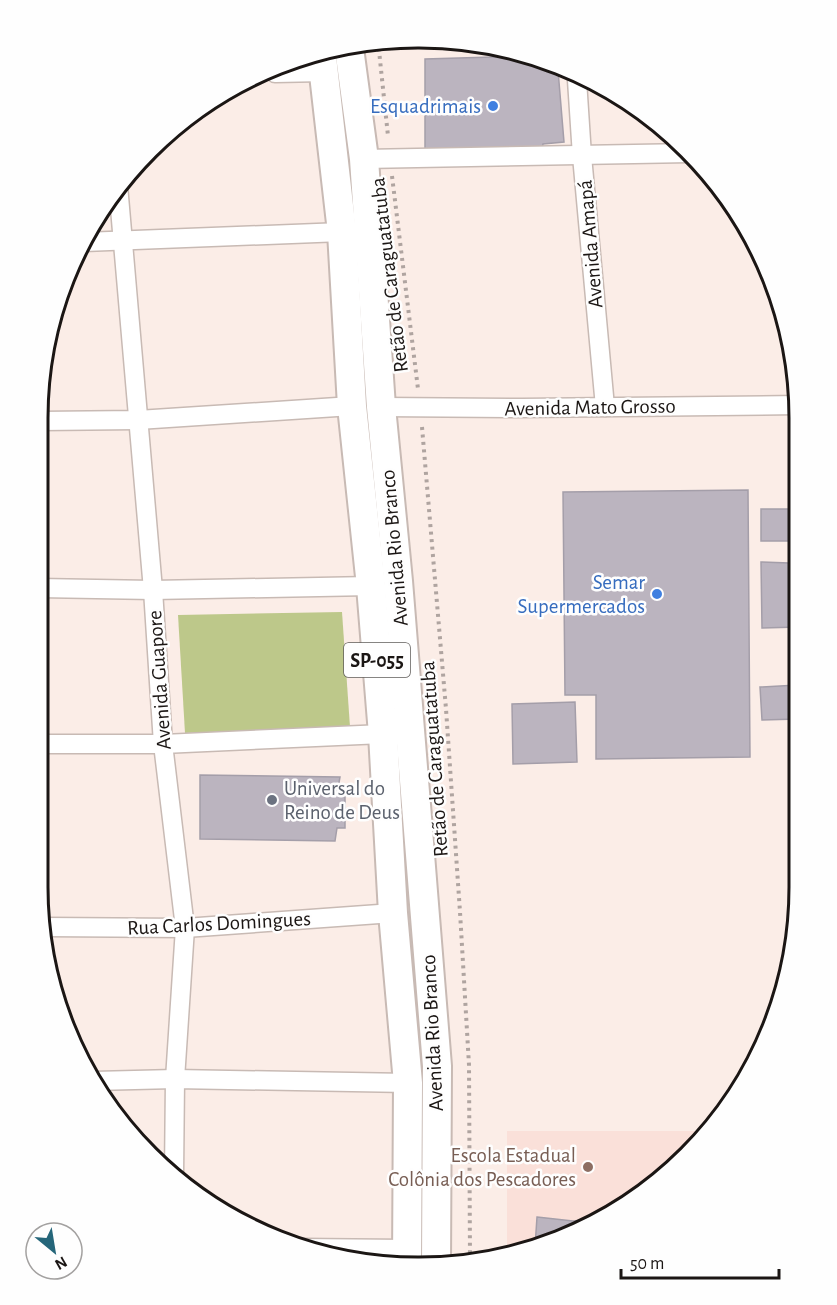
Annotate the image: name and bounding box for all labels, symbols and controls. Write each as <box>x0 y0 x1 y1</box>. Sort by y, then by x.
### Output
place label: Esquadrimais <box>370 96 481 117</box>
marker: Esquadrimais <box>486 99 500 113</box>
street label: Retão de Caraguatatuba <box>367 176 412 374</box>
street label: Avenida Amapá <box>574 179 607 309</box>
street label: Avenida Mato Grosso <box>504 396 676 419</box>
street label: Avenida Rio Branco <box>377 469 412 627</box>
place label: Semar Supermercados <box>517 572 645 617</box>
marker: Semar Supermercados <box>650 587 664 601</box>
street label: Avenida Guapore <box>144 610 175 750</box>
road number: SP-055 <box>344 643 410 677</box>
street label: Retão de Caraguatatuba <box>417 660 452 858</box>
place label: Universal do Reino de Deus <box>284 778 400 823</box>
marker: Universal do Reino de Deus <box>265 793 279 807</box>
street label: Rua Carlos Domingues <box>127 908 311 939</box>
street label: Avenida Rio Branco <box>418 954 447 1112</box>
place label: Escola Estadual Colônia dos Pescadores <box>388 1145 576 1190</box>
marker: Escola Estadual Colônia dos Pescadores <box>581 1160 595 1174</box>
north arrow <box>24 1221 84 1281</box>
scale bar <box>621 1242 778 1280</box>
text: N <box>52 1253 70 1273</box>
text: 50 m <box>630 1255 664 1273</box>

